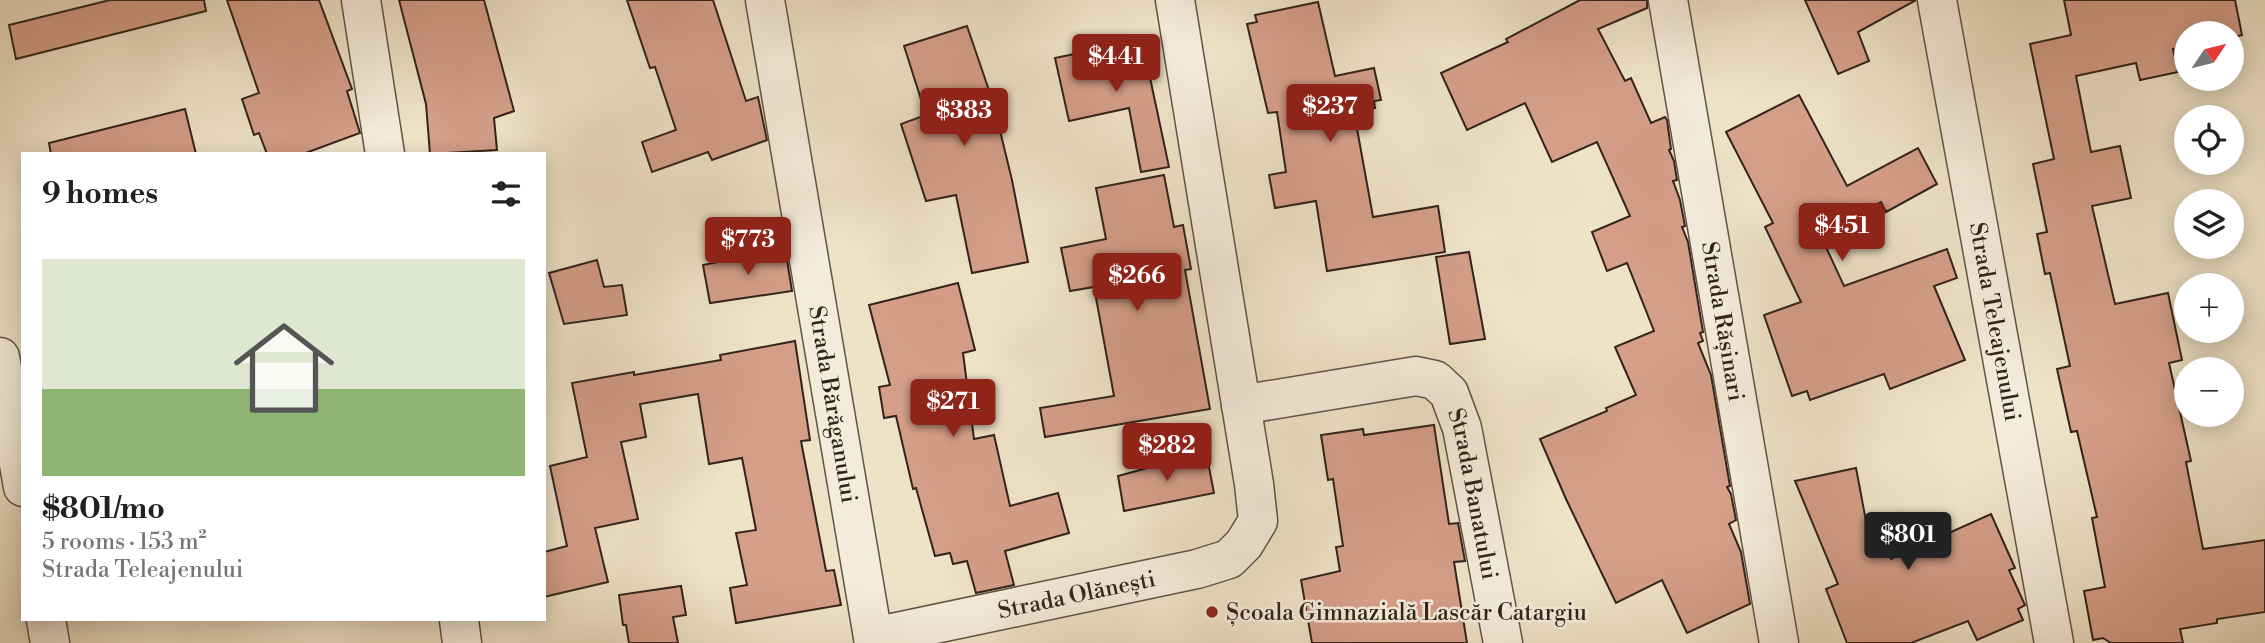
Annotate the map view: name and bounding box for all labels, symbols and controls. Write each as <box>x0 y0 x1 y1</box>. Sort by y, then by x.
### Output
north arrow <box>2174 21 2244 91</box>
map controls <box>2174 21 2244 427</box>
pin: $441 <box>1075 34 1157 94</box>
text: $441 <box>1088 43 1144 71</box>
pin: $237 <box>1289 85 1371 144</box>
pin: $383 <box>923 88 1005 148</box>
text: $237 <box>1303 93 1357 121</box>
text: $383 <box>936 97 992 125</box>
button: locate <box>2174 105 2244 175</box>
text: 9 homes <box>42 175 158 213</box>
icon: filters <box>487 175 525 213</box>
button: layers <box>2174 189 2244 259</box>
pin: $451 <box>1801 204 1883 263</box>
text: $451 <box>1815 212 1869 240</box>
pin: $773 <box>707 218 789 277</box>
street label: Strada Teleajenului <box>1963 220 2026 424</box>
text: $773 <box>721 226 775 254</box>
street label: Strada Rășinari <box>1695 239 1750 403</box>
pin: $266 <box>1096 254 1178 313</box>
text: $266 <box>1108 262 1166 290</box>
button: + <box>2174 273 2244 343</box>
street label: Strada Bărăganului <box>802 304 863 505</box>
icon: home <box>221 305 347 431</box>
button: − <box>2174 357 2244 427</box>
pin: $271 <box>912 380 994 439</box>
text: $271 <box>926 388 980 416</box>
street label: Strada Banatului <box>1441 404 1504 582</box>
pin: $282 <box>1126 424 1208 483</box>
text: $282 <box>1138 432 1196 460</box>
text: $801/mo <box>42 490 165 528</box>
pin: $801 <box>1867 512 1949 572</box>
text: $801 <box>1880 521 1936 549</box>
text: 5 rooms · 153 m² <box>42 528 207 556</box>
text: Strada Teleajenului <box>42 556 243 584</box>
street label: Strada Olănești <box>996 565 1158 625</box>
place label: Școala Gimnazială Lascăr Catargiu <box>1226 599 1587 627</box>
marker: Școala Gimnazială Lascăr Catargiu <box>1204 604 1220 620</box>

